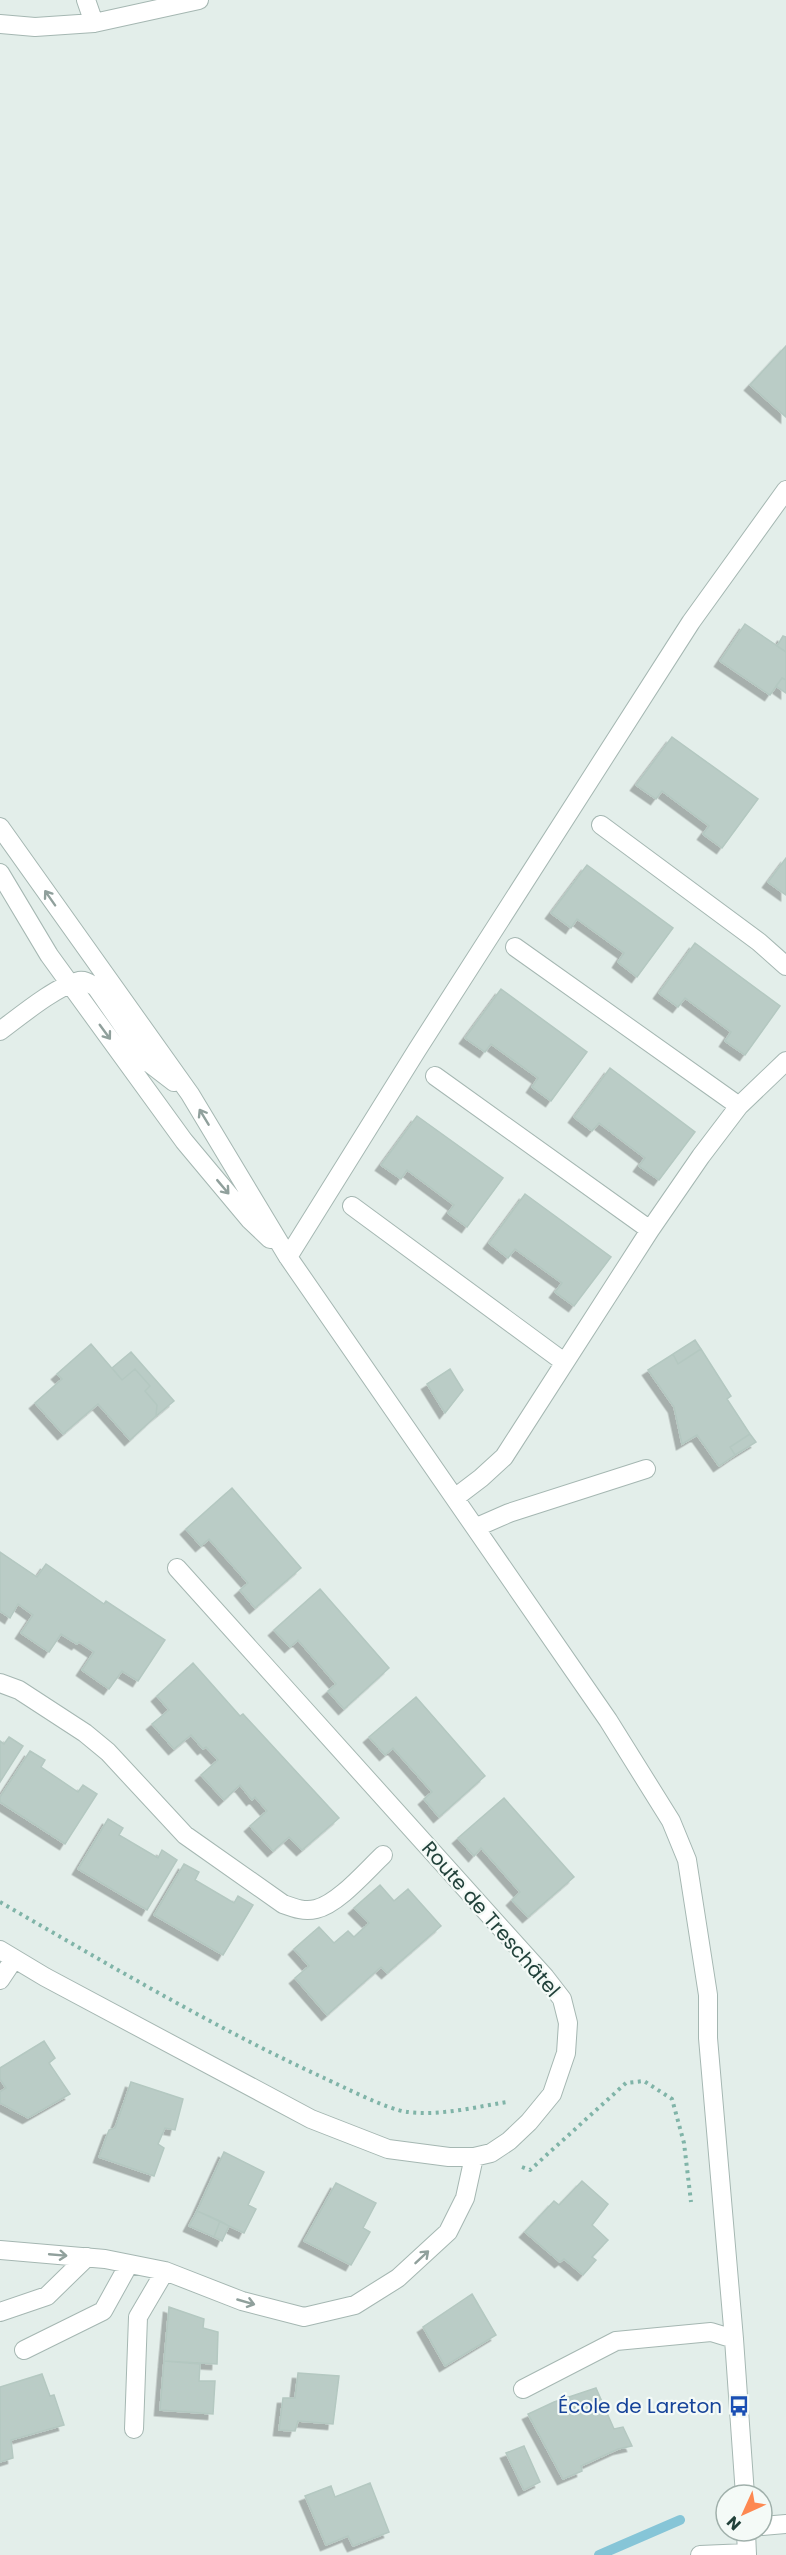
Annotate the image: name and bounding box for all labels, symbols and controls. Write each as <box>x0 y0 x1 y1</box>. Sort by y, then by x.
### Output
one-way arrow <box>44 890 56 906</box>
one-way arrow <box>99 1023 111 1039</box>
one-way arrow <box>197 1109 209 1126</box>
one-way arrow <box>216 1179 230 1194</box>
street label: Route de Treschâtel <box>415 1835 567 2003</box>
one-way arrow <box>414 2249 429 2264</box>
one-way arrow <box>48 2250 68 2261</box>
one-way arrow <box>236 2297 255 2308</box>
place label: École de Lareton <box>558 2392 722 2420</box>
bus stop icon: École de Lareton <box>727 2394 751 2418</box>
north arrow <box>714 2483 774 2543</box>
text: N <box>721 2511 746 2536</box>

